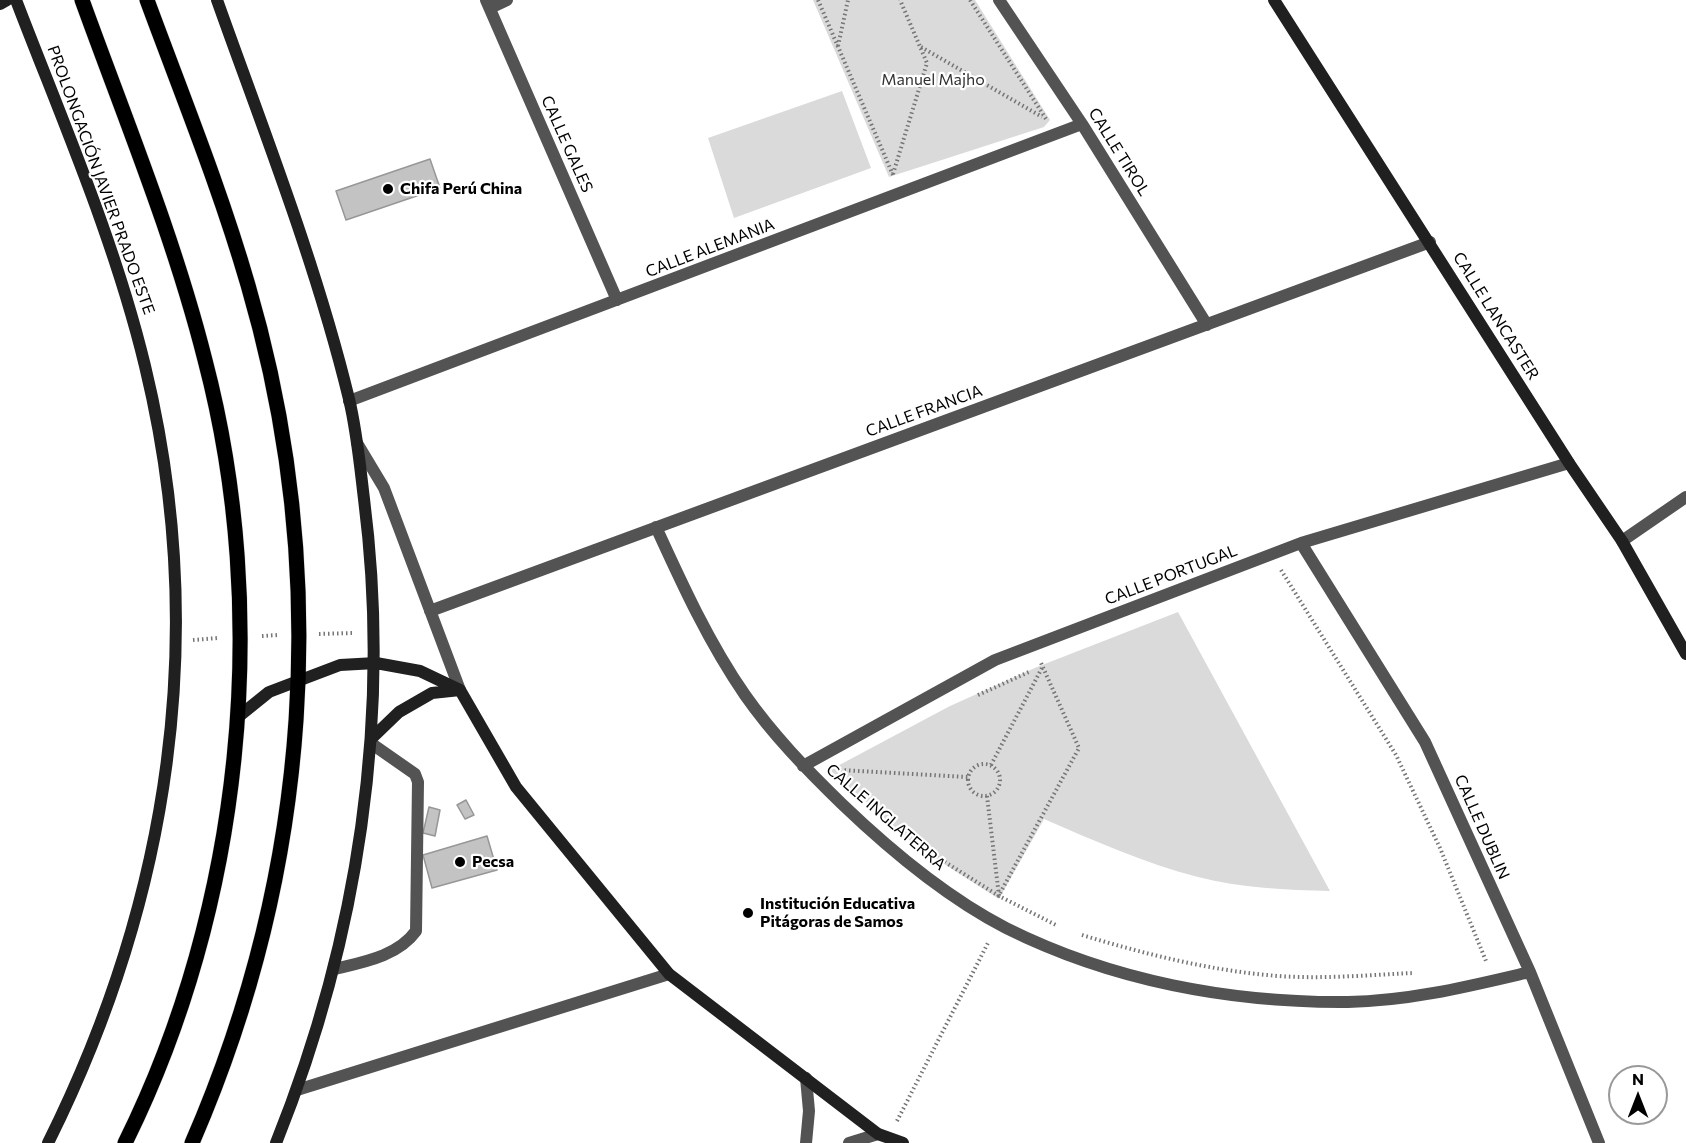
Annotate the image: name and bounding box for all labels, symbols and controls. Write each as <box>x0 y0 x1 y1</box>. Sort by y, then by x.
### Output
street label: PROLONGACIÓN JAVIER PRADO ESTE <box>43 43 159 317</box>
park label: Manuel Majho <box>881 70 985 90</box>
street label: CALLE GALES <box>537 93 597 195</box>
street label: CALLE TIROL <box>1084 104 1154 200</box>
place label: Chifa Perú China <box>400 179 522 199</box>
marker: Chifa Perú China <box>381 182 395 196</box>
street label: CALLE ALEMANIA <box>643 215 777 281</box>
street label: CALLE LANCASTER <box>1449 249 1543 383</box>
street label: CALLE FRANCIA <box>863 381 985 441</box>
street label: CALLE PORTUGAL <box>1102 541 1240 609</box>
street label: CALLE INGLATERRA <box>822 760 950 874</box>
street label: CALLE DUBLIN <box>1450 772 1514 882</box>
place label: Pecsa <box>472 852 514 872</box>
marker: Pecsa <box>453 855 467 869</box>
place label: Institución Educativa Pitágoras de Samos <box>760 894 915 932</box>
marker: Institución Educativa Pitágoras de Samos <box>741 906 755 920</box>
north arrow <box>1608 1065 1668 1125</box>
text: N <box>1632 1069 1644 1088</box>

